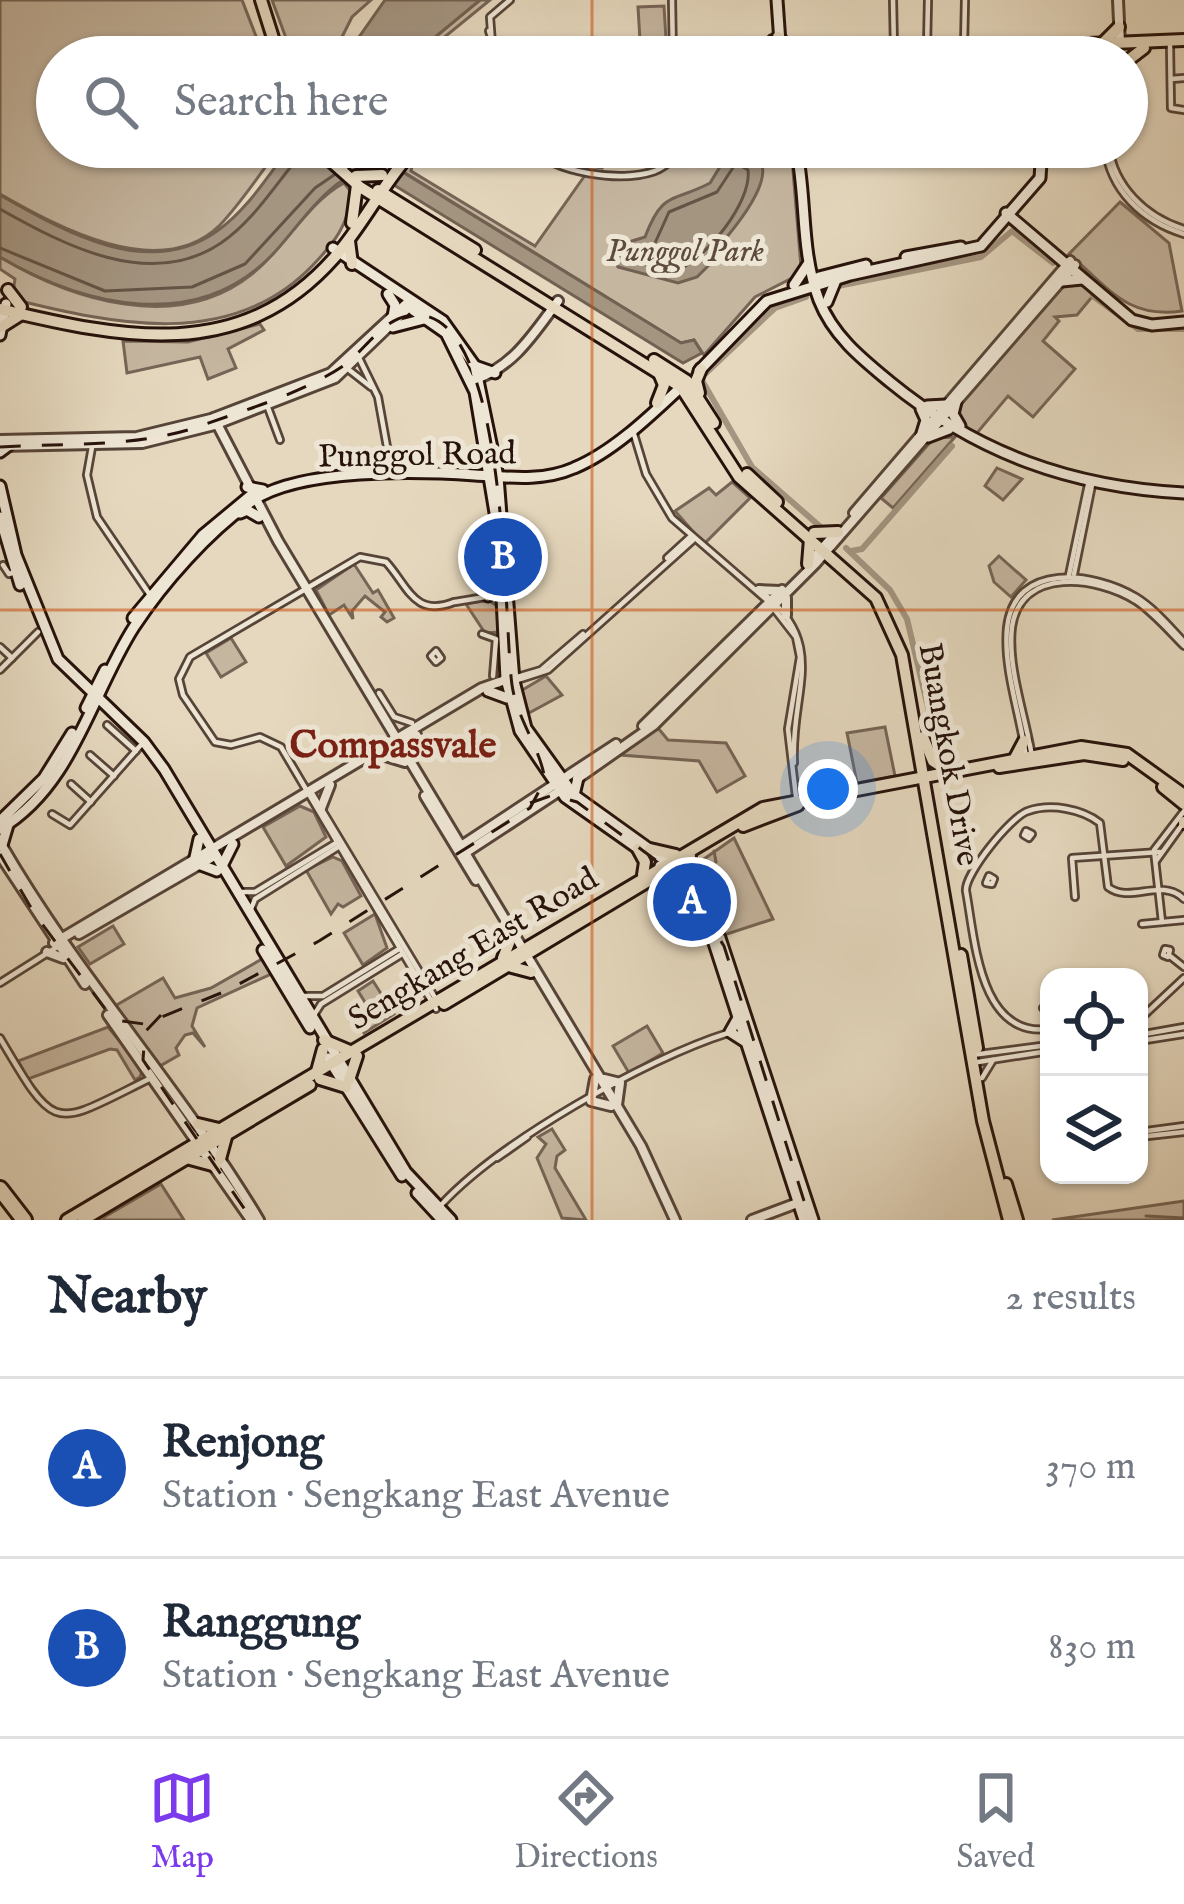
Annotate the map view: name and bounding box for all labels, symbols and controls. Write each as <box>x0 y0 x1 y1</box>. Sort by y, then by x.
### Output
search box <box>36 36 1148 168</box>
icon: search <box>78 69 144 135</box>
text: Search here <box>174 74 388 131</box>
park label: Punggol Park <box>606 231 764 273</box>
street label: Punggol Road <box>318 433 517 479</box>
pin: B <box>464 512 542 602</box>
street label: Buangkok Drive <box>908 640 988 869</box>
district label: Compassvale <box>290 722 497 771</box>
your location <box>798 759 858 819</box>
pin: A <box>653 857 731 947</box>
street label: Sengkang East Road <box>341 858 606 1041</box>
map controls <box>1040 968 1148 1184</box>
button: locate <box>1040 968 1148 1076</box>
button: layers <box>1040 1076 1148 1184</box>
text: Nearby <box>48 1266 207 1331</box>
text: 2 results <box>1005 1274 1136 1323</box>
text: Renjong <box>162 1415 324 1472</box>
text: A <box>74 1443 100 1492</box>
text: 370 m <box>1045 1443 1136 1492</box>
text: Station · Sengkang East Avenue <box>162 1472 670 1521</box>
text: Ranggung <box>162 1595 360 1652</box>
text: B <box>74 1623 100 1672</box>
text: 830 m <box>1048 1623 1136 1672</box>
text: Station · Sengkang East Avenue <box>162 1652 670 1701</box>
tab: Map <box>149 1765 215 1879</box>
tab: Directions <box>514 1765 658 1879</box>
tab: Saved <box>957 1765 1035 1879</box>

